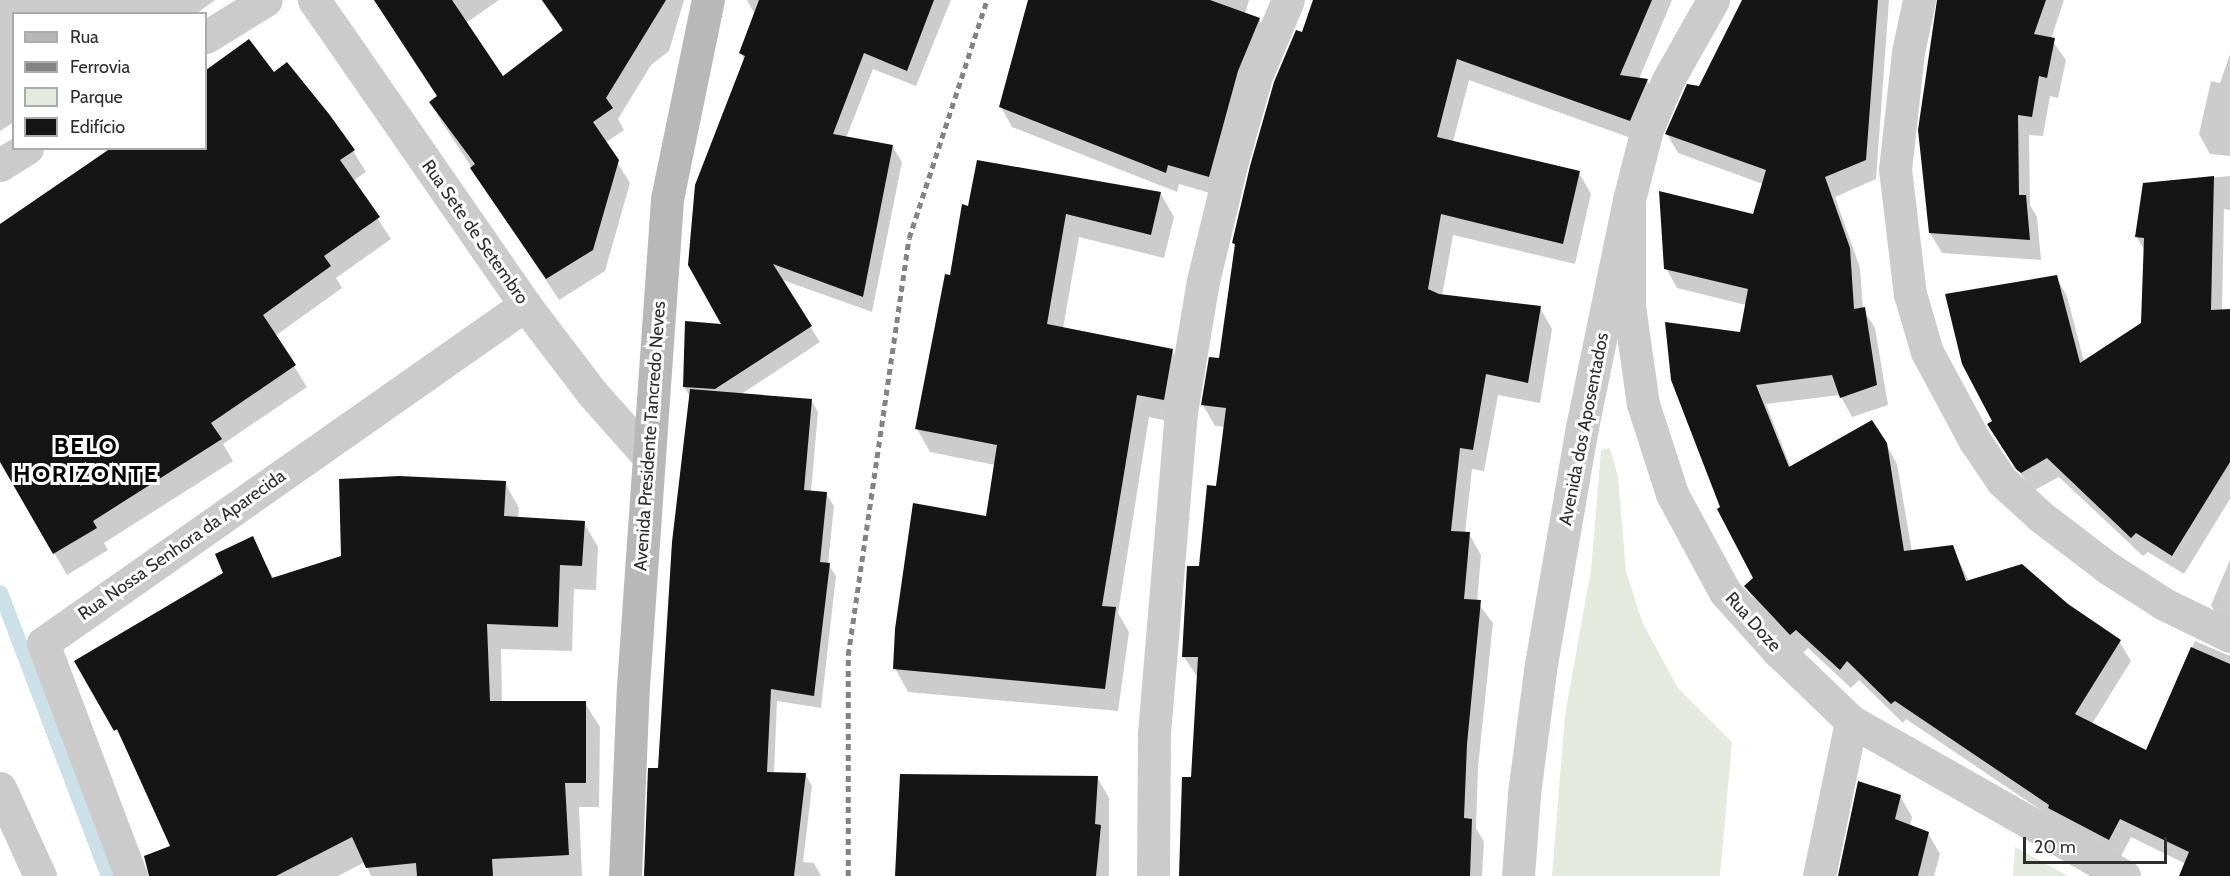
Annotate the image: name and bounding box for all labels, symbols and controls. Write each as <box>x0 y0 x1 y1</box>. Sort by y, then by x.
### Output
legend <box>12 12 207 150</box>
text: Rua <box>70 26 99 48</box>
text: Ferrovia <box>70 56 130 78</box>
text: Parque <box>70 86 123 108</box>
text: Edifício <box>70 116 125 138</box>
street label: Rua Sete de Setembro <box>417 156 533 308</box>
street label: Avenida Presidente Tancredo Neves <box>630 300 670 572</box>
street label: Avenida dos Aposentados <box>1555 331 1613 527</box>
district label: BELO HORIZONTE <box>13 432 159 488</box>
street label: Rua Nossa Senhora da Aparecida <box>74 465 290 625</box>
street label: Rua Doze <box>1721 588 1785 656</box>
scale bar <box>2026 825 2170 863</box>
text: 20 m <box>2034 836 2076 858</box>

